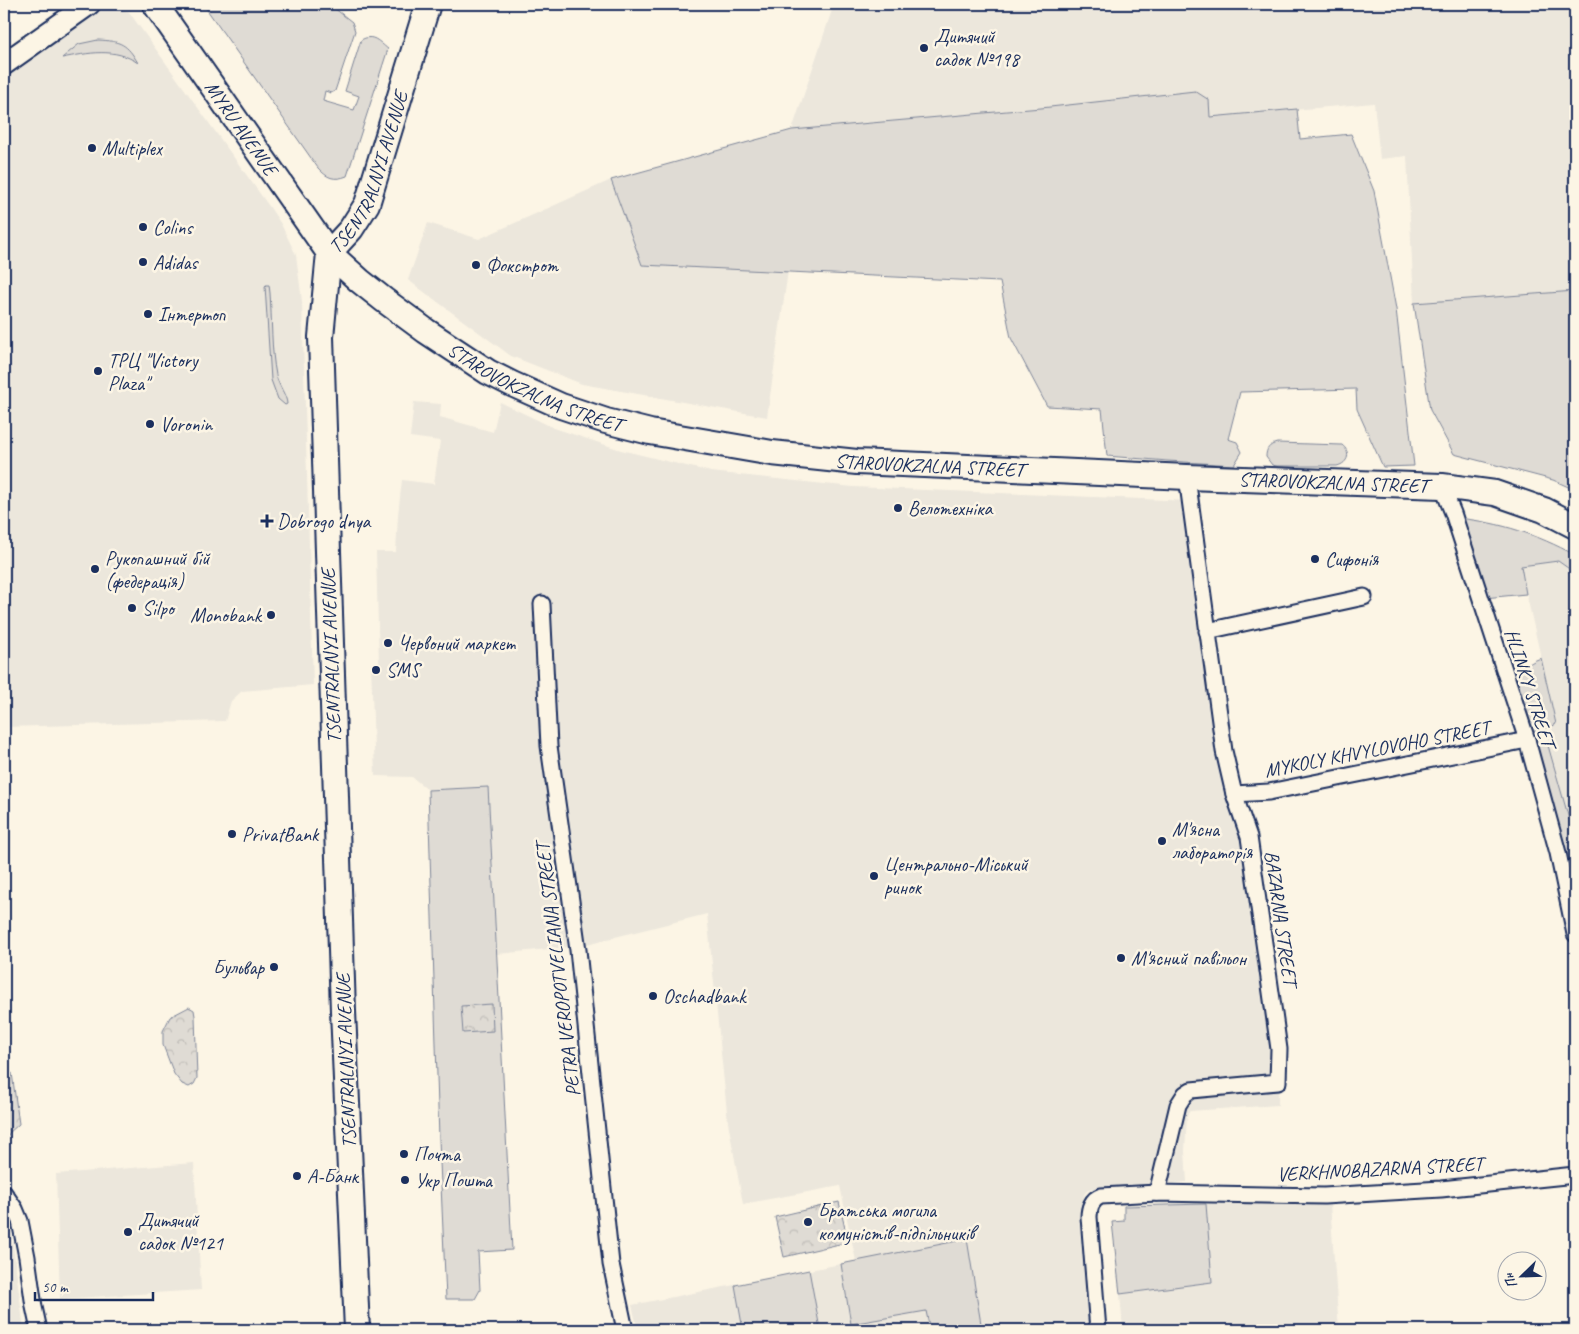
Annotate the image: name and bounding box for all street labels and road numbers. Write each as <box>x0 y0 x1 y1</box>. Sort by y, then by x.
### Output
street label: MYRU AVENUE <box>200 75 285 183</box>
street label: TSENTRALNYI AVENUE <box>323 86 414 258</box>
street label: STAROVOKZALNA STREET <box>443 337 629 438</box>
street label: STAROVOKZALNA STREET <box>834 447 1030 482</box>
street label: STAROVOKZALNA STREET <box>1238 466 1433 498</box>
street label: TSENTRALNYI AVENUE <box>315 566 347 744</box>
street label: HLINKY STREET <box>1499 626 1562 755</box>
street label: MYKOLY KHVYLOVOHO STREET <box>1262 714 1495 783</box>
street label: PETRA VEROPOTVELIANA STREET <box>529 837 586 1098</box>
street label: BAZARNA STREET <box>1259 849 1303 992</box>
street label: TSENTRALNYI AVENUE <box>330 971 362 1149</box>
street label: VERKHNOBAZARNA STREET <box>1276 1151 1488 1187</box>

